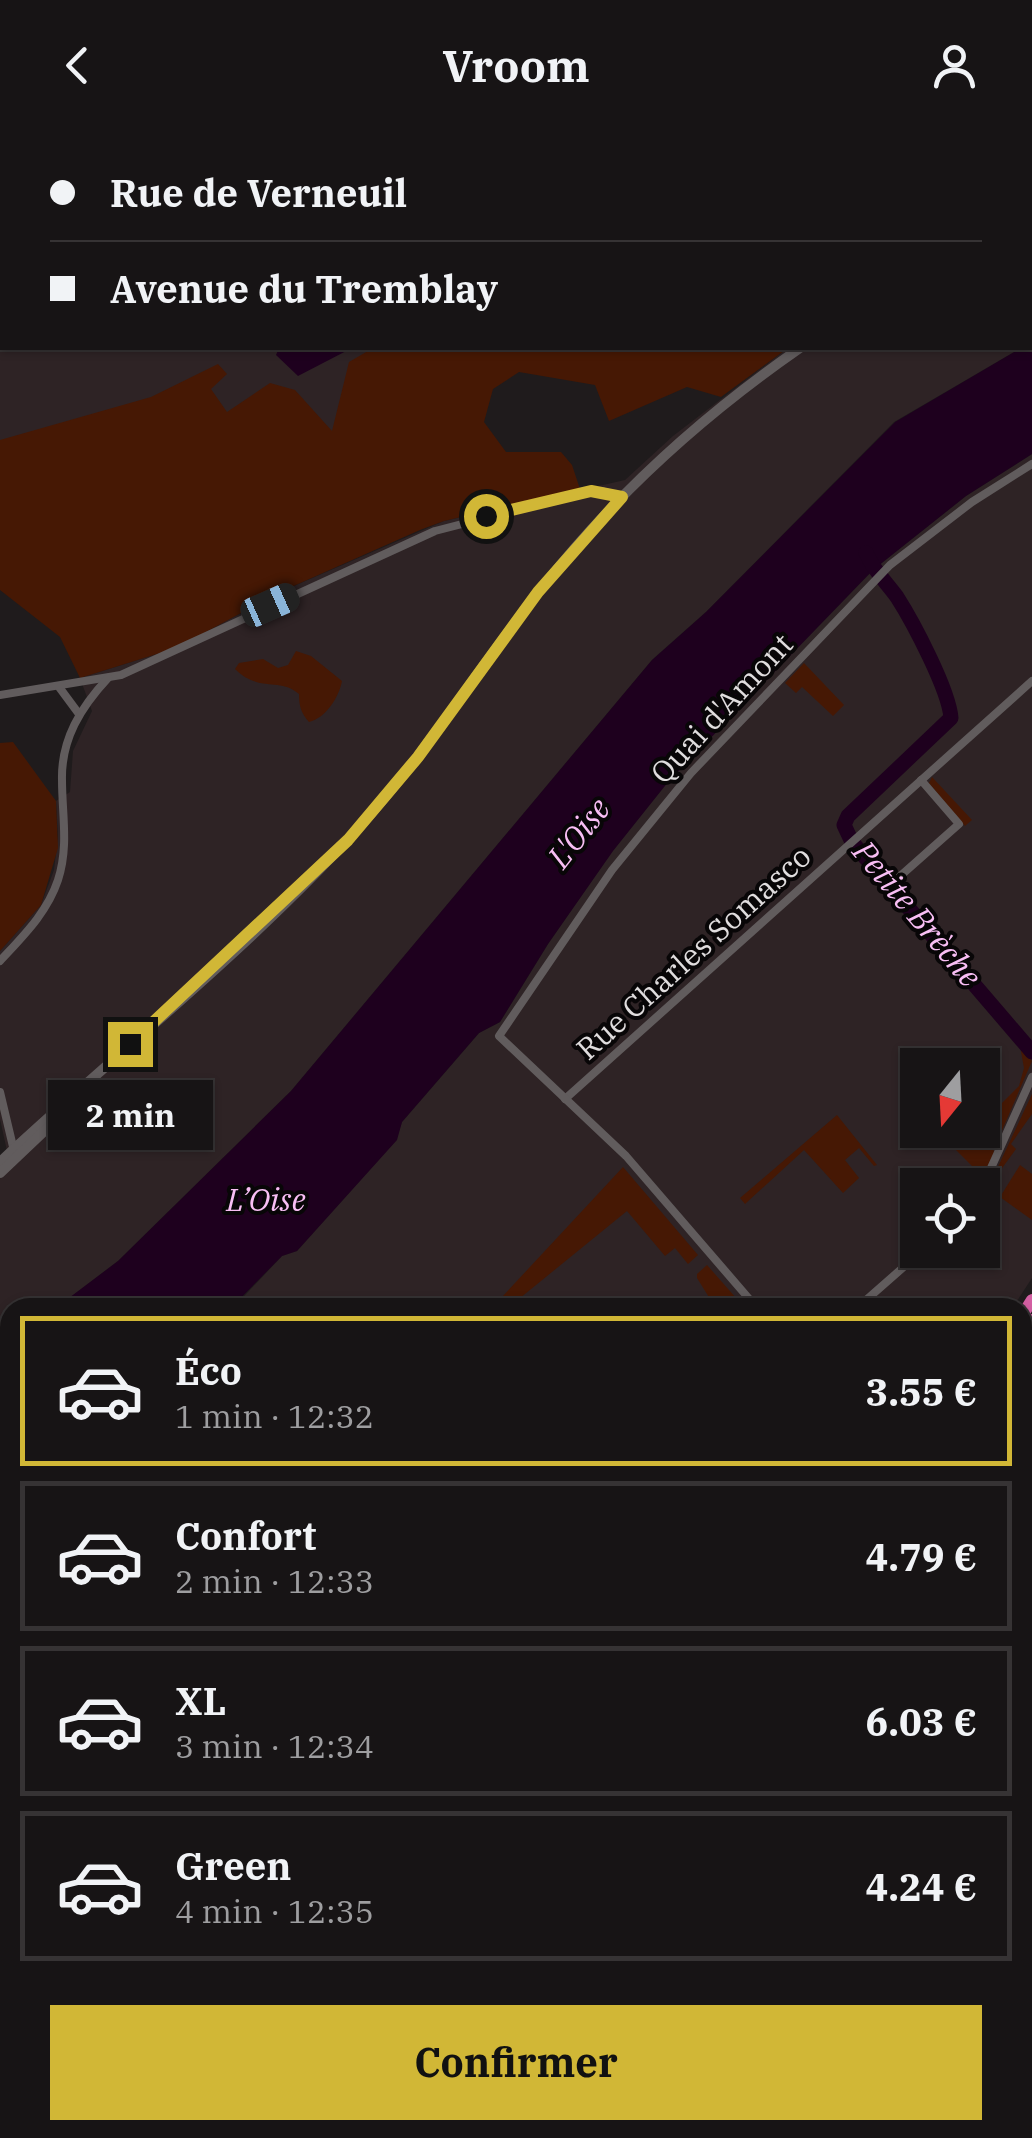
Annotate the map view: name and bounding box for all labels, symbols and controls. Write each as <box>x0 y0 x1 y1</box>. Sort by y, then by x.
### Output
text: Vroom <box>442 36 590 94</box>
icon: back <box>50 38 105 93</box>
icon: person <box>927 38 982 93</box>
text: Rue de Verneuil <box>110 168 407 217</box>
text: Avenue du Tremblay <box>110 264 498 313</box>
route start <box>464 494 509 539</box>
car <box>236 579 304 631</box>
street label: Quai d'Amont <box>641 625 800 791</box>
water label: L'Oise <box>537 789 619 877</box>
water label: Petite Brèche <box>844 831 991 995</box>
street label: Rue Charles Somasco <box>568 836 818 1068</box>
route end <box>108 1022 153 1067</box>
north arrow <box>900 1048 1000 1148</box>
map controls <box>900 1048 1000 1268</box>
callout: 2 min <box>48 1079 212 1149</box>
text: 2 min <box>86 1094 175 1136</box>
button: locate <box>900 1168 1000 1268</box>
water label: L’Oise <box>225 1178 306 1220</box>
icon: car <box>55 1346 145 1436</box>
text: Éco <box>175 1346 242 1395</box>
text: 3.55 € <box>865 1367 977 1416</box>
text: 1 min · 12:32 <box>175 1395 374 1437</box>
icon: car <box>55 1511 145 1601</box>
text: Confort <box>175 1511 316 1560</box>
text: 4.79 € <box>865 1532 977 1581</box>
text: 2 min · 12:33 <box>175 1560 374 1602</box>
icon: car <box>55 1676 145 1766</box>
text: XL <box>175 1676 226 1725</box>
text: 6.03 € <box>865 1697 977 1746</box>
text: 3 min · 12:34 <box>175 1725 374 1767</box>
icon: car <box>55 1841 145 1931</box>
text: Green <box>175 1841 291 1890</box>
text: 4.24 € <box>865 1862 977 1911</box>
text: 4 min · 12:35 <box>175 1890 374 1932</box>
button: Confirmer <box>50 2005 982 2120</box>

